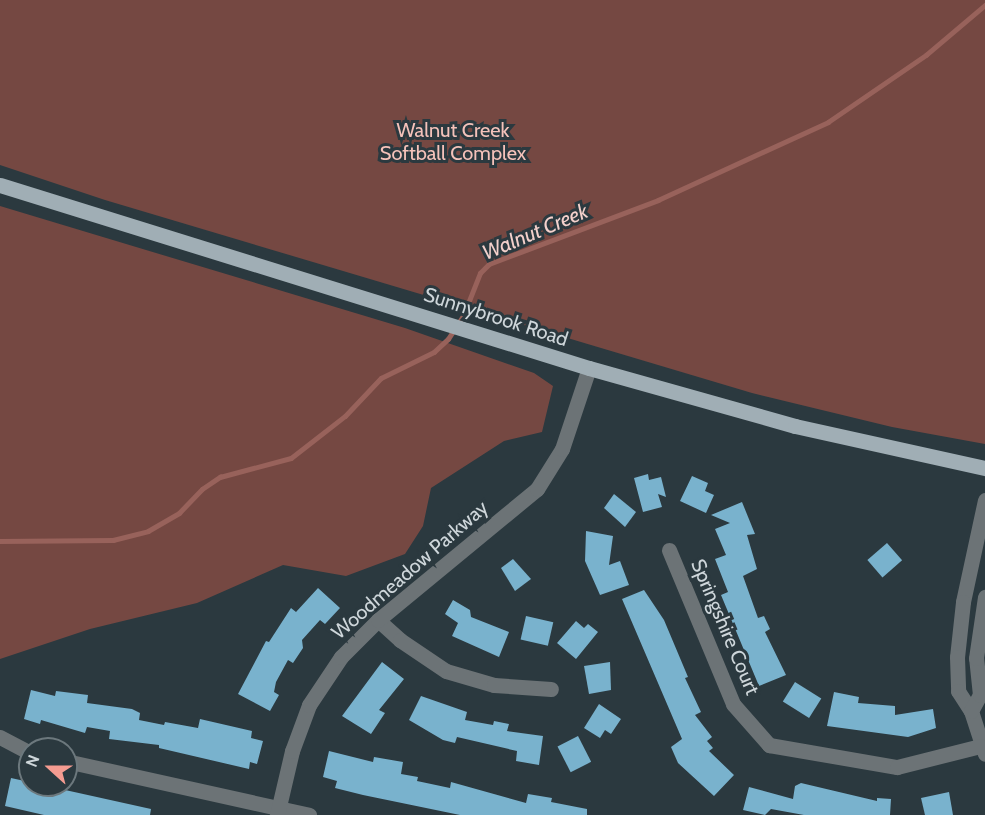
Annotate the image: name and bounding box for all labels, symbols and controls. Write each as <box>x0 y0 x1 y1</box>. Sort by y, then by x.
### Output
park label: Walnut Creek Softball Complex <box>380 118 526 165</box>
water label: Walnut Creek <box>478 198 592 266</box>
street label: Sunnybrook Road <box>421 282 571 352</box>
street label: Woodmeadow Parkway <box>327 496 493 644</box>
street label: Springshire Court <box>686 556 764 698</box>
north arrow <box>18 737 78 797</box>
text: N <box>22 752 43 770</box>

